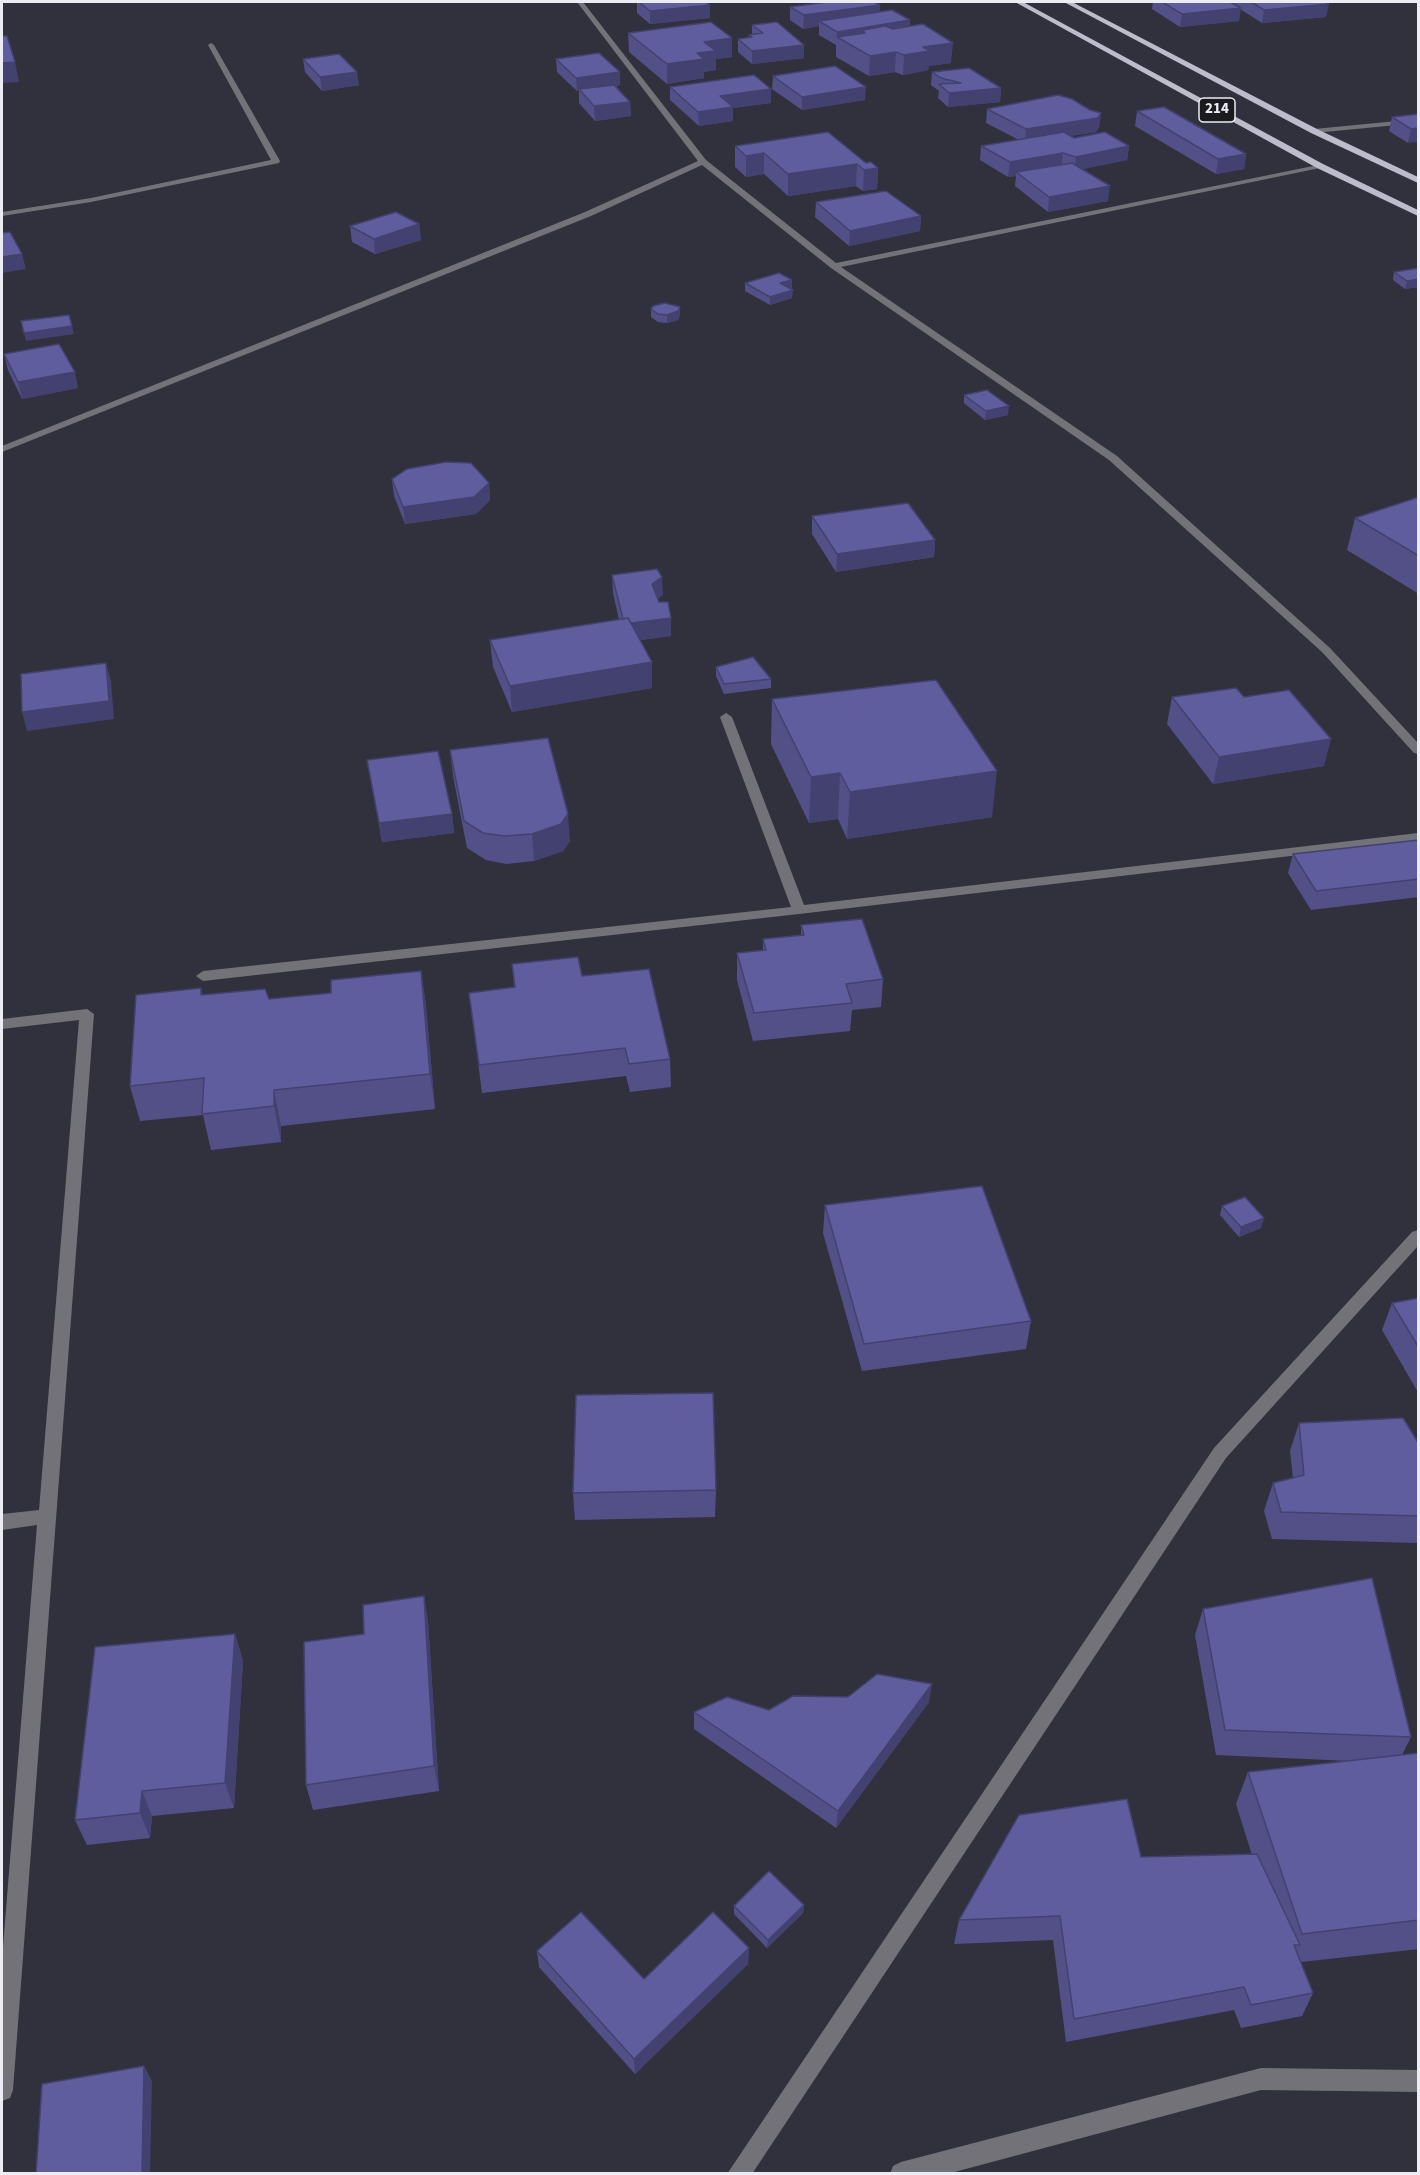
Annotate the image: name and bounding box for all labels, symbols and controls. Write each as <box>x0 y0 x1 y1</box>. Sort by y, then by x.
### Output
road number: 214 <box>1199 98 1235 122</box>

